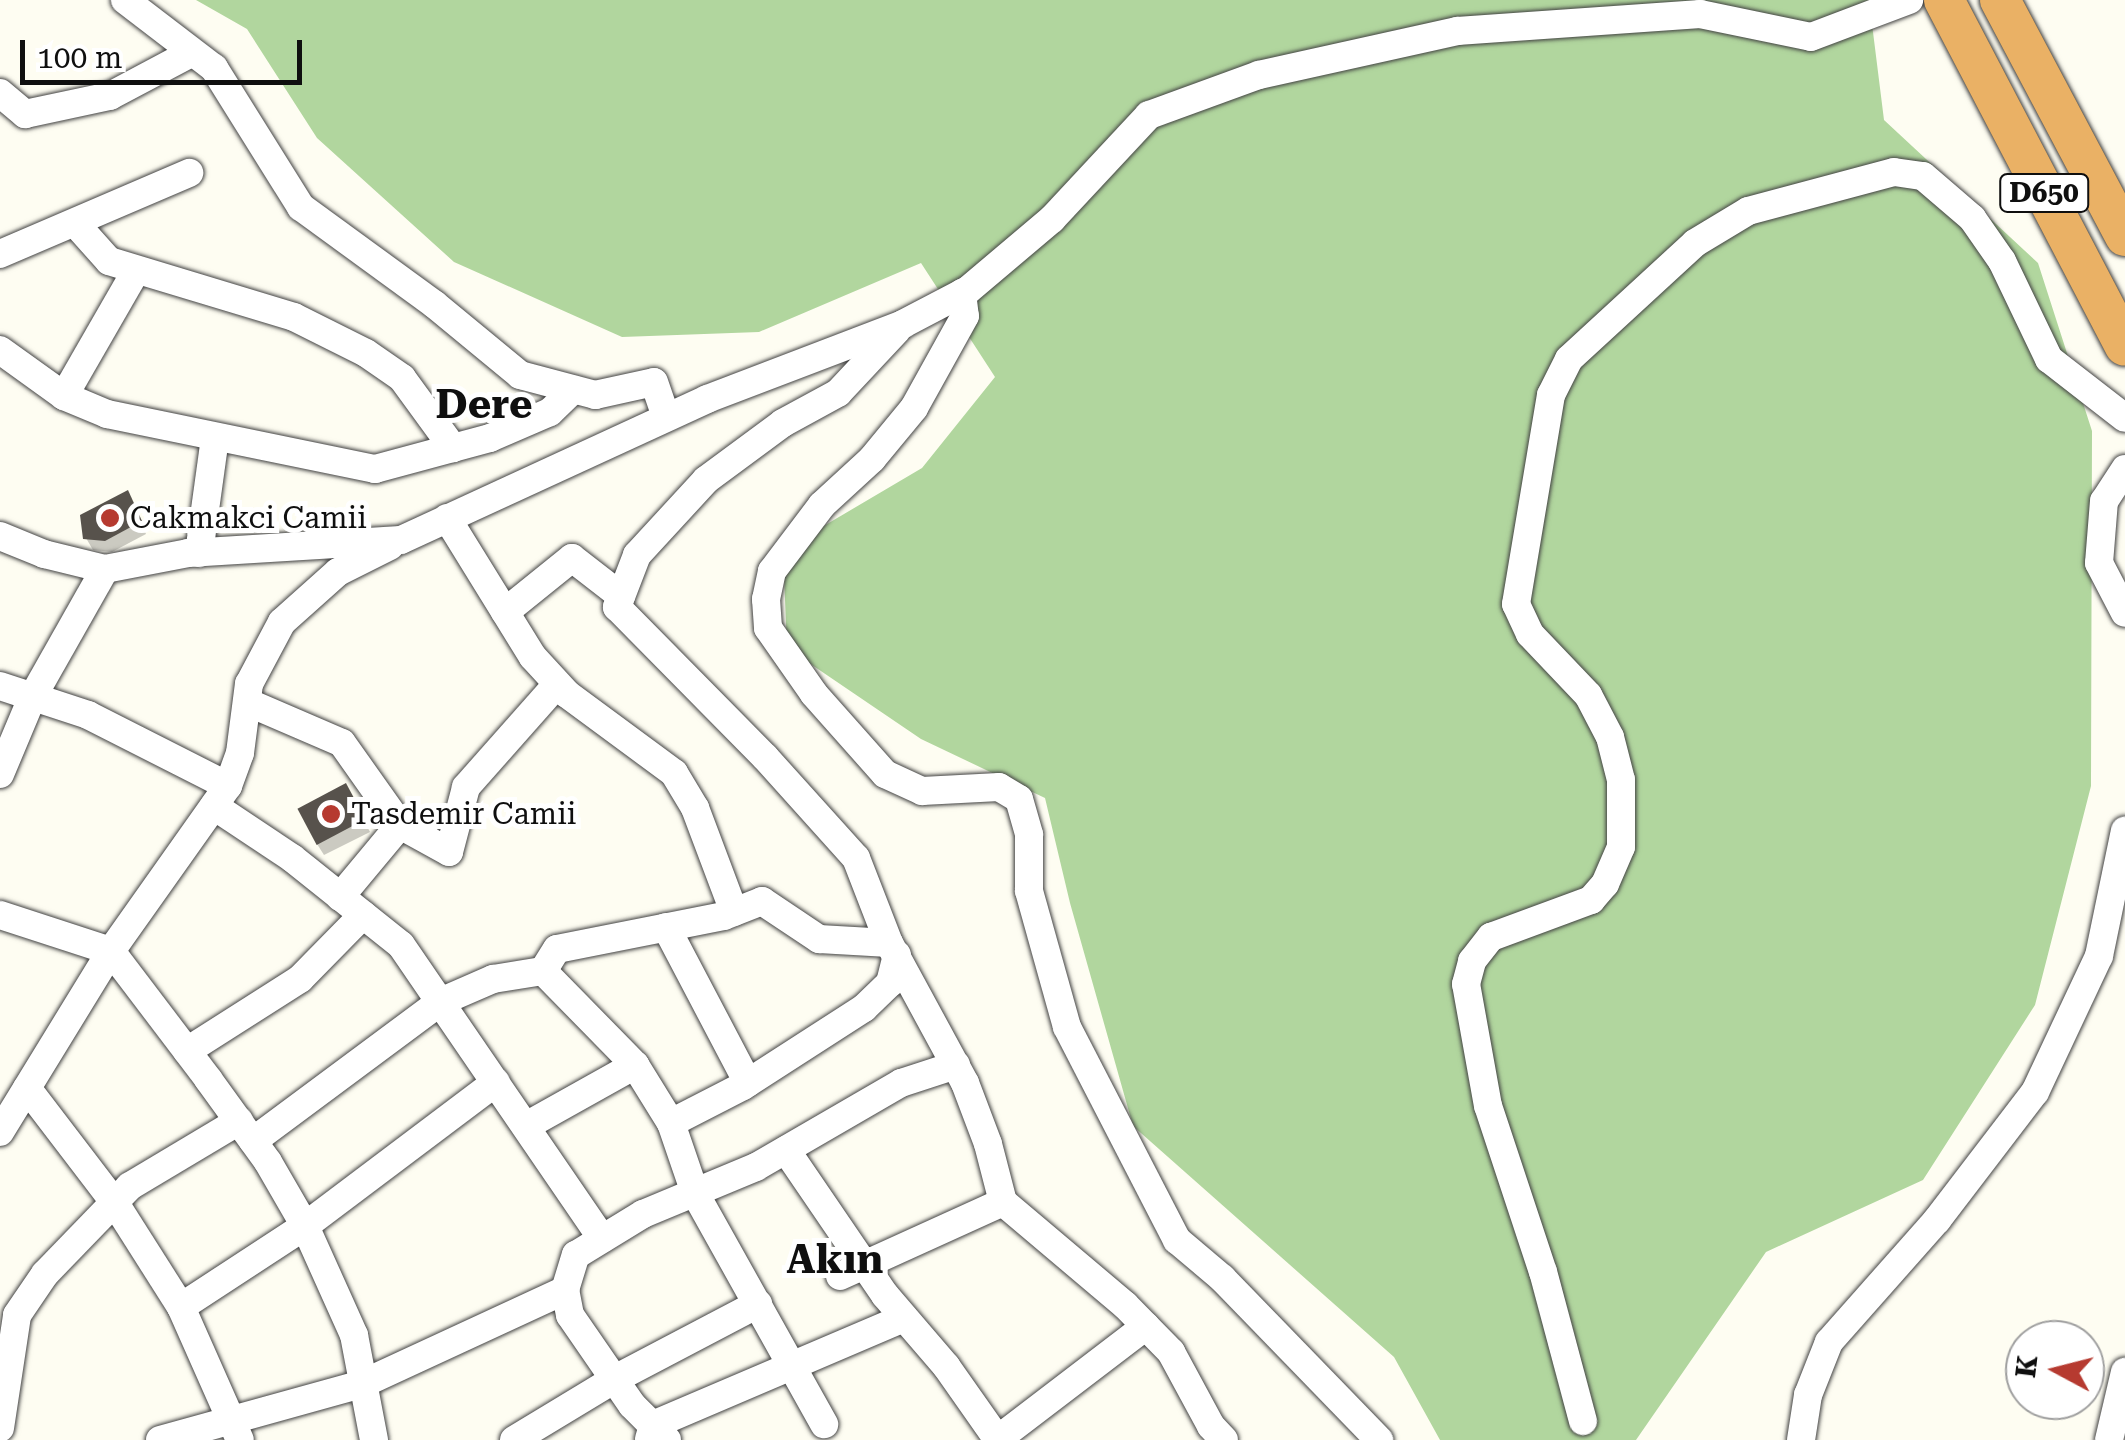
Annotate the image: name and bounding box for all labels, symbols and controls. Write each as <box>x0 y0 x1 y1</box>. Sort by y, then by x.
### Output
scale bar <box>25 20 308 82</box>
text: 100 m <box>37 40 122 75</box>
road number: D650 <box>1999 170 2089 216</box>
district label: Dere <box>435 381 533 429</box>
place label: Cakmakci Camii <box>130 500 367 536</box>
marker: Cakmakci Camii <box>99 507 121 529</box>
place label: Tasdemir Camii <box>351 796 576 832</box>
marker: Tasdemir Camii <box>320 803 342 825</box>
district label: Akın <box>787 1236 883 1284</box>
north arrow <box>2005 1320 2105 1420</box>
text: K <box>2009 1354 2044 1379</box>

